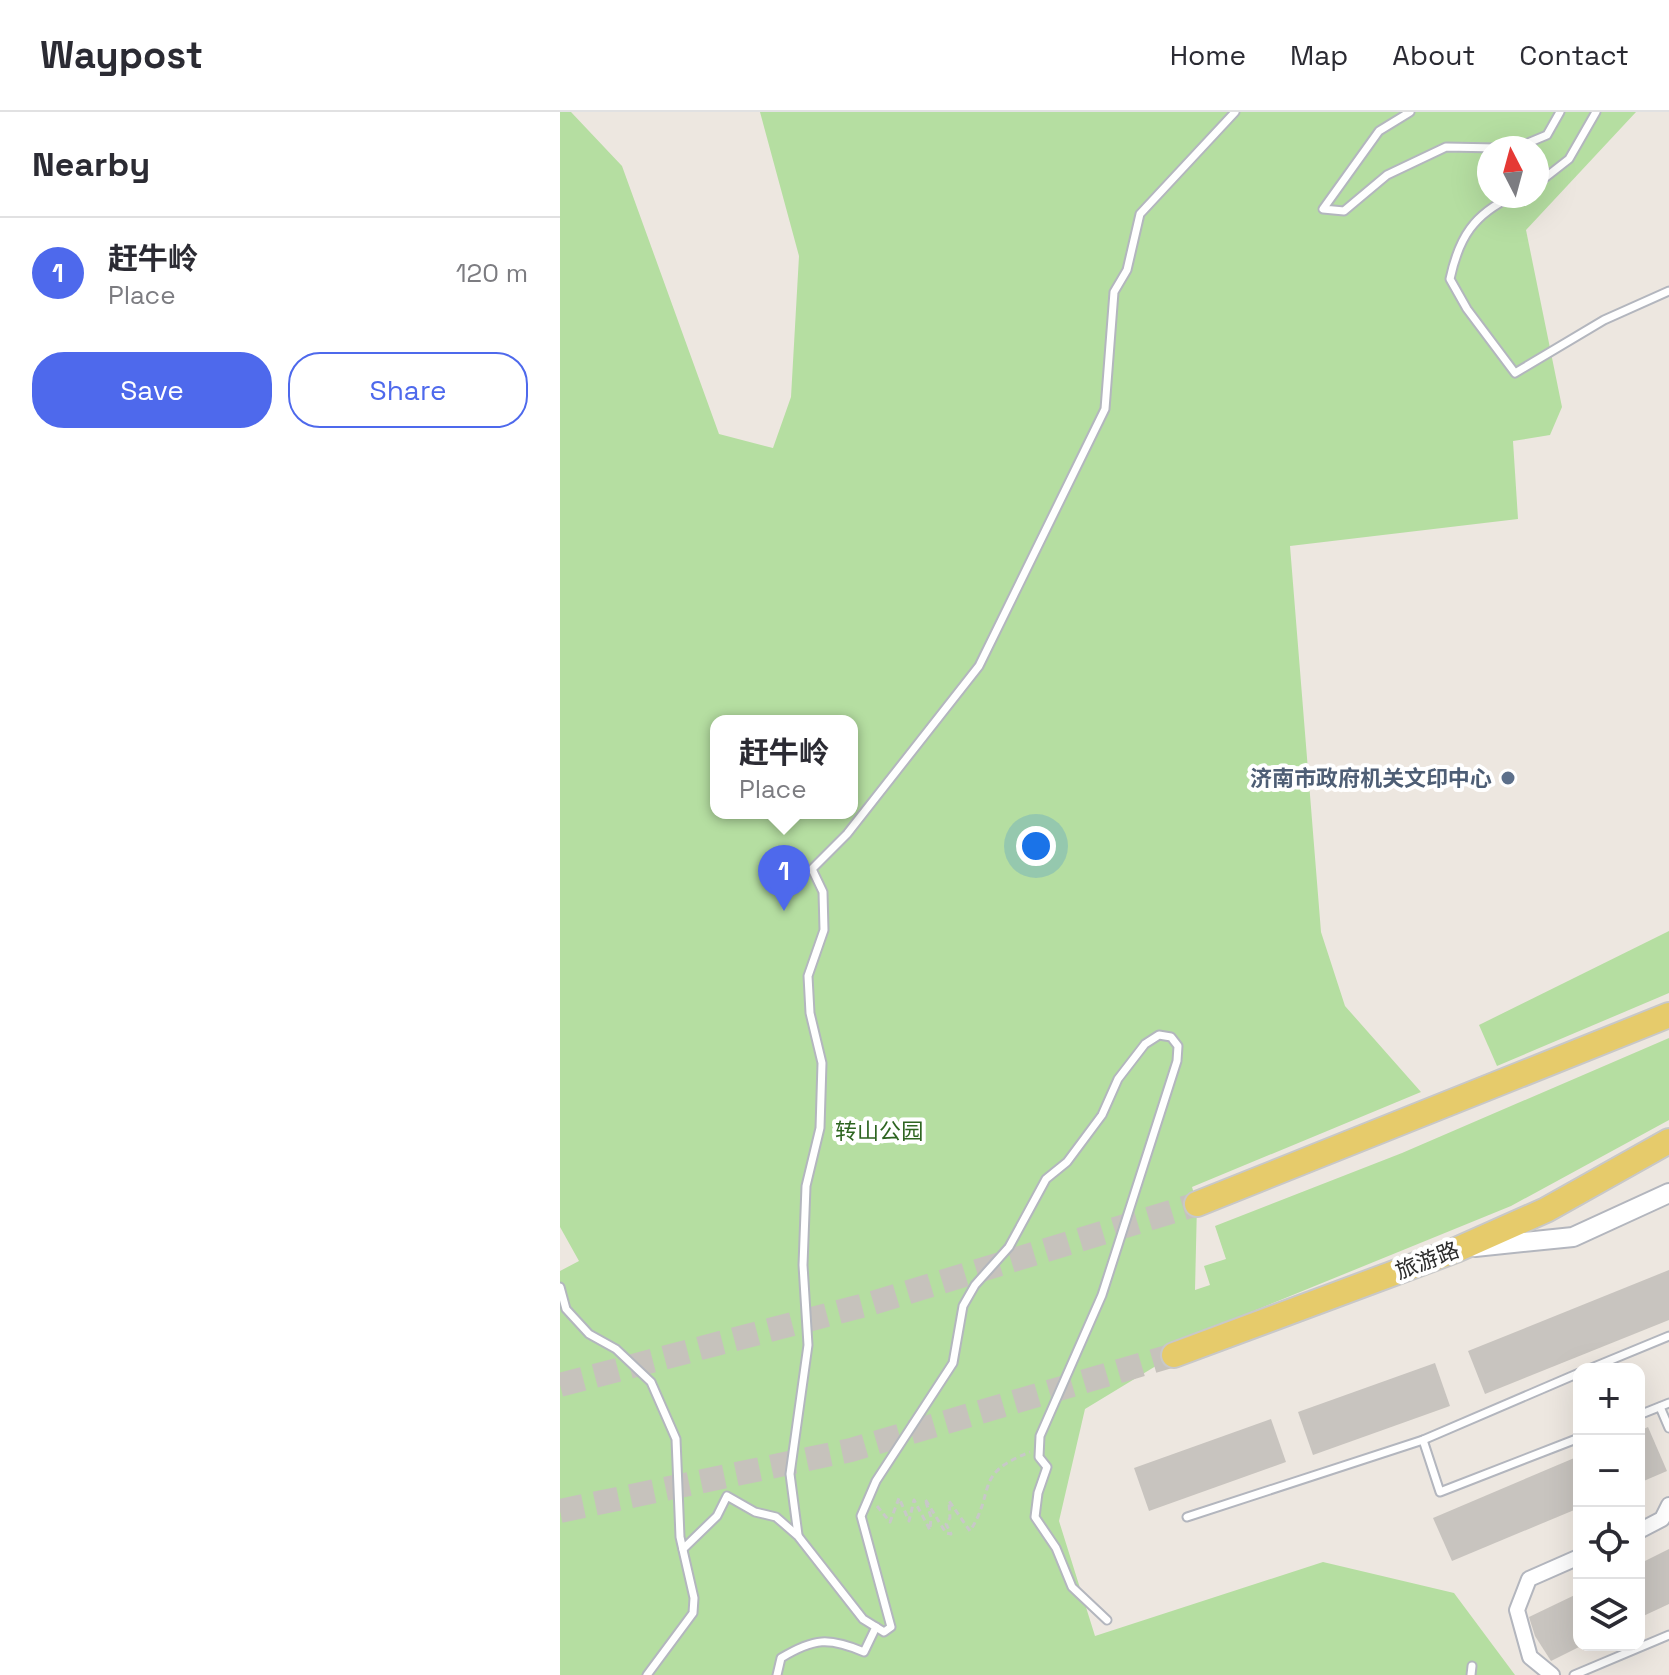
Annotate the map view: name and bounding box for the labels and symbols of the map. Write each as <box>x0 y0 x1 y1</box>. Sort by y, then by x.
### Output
north arrow <box>1477 136 1549 208</box>
place label: 济南市政府机关文印中心 <box>1250 764 1492 792</box>
marker: 济南市政府机关文印中心 <box>1499 769 1517 787</box>
your location <box>1016 826 1056 866</box>
pin: 1 <box>758 845 810 911</box>
park label: 转山公园 <box>835 1117 923 1145</box>
street label: 旅游路 <box>1391 1235 1463 1285</box>

